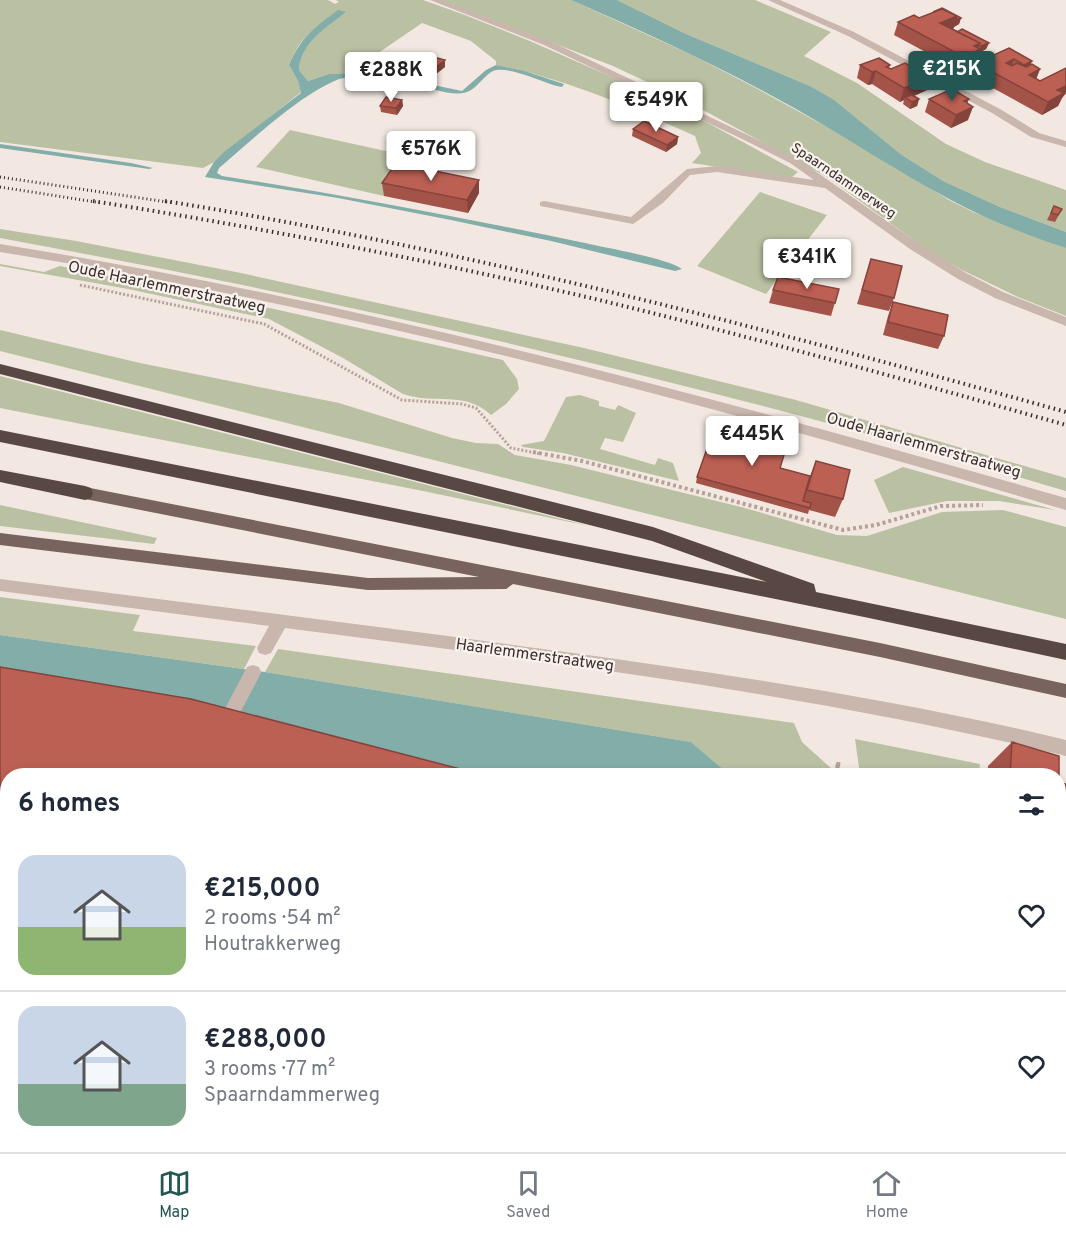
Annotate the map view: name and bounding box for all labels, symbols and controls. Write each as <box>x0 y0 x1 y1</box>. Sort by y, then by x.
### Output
pin: €215K <box>910 51 994 102</box>
pin: €288K <box>349 52 433 103</box>
text: €215K <box>922 57 982 83</box>
text: €288K <box>359 58 423 84</box>
pin: €549K <box>614 82 698 133</box>
text: €549K <box>624 88 688 114</box>
pin: €576K <box>389 131 473 182</box>
text: €576K <box>400 137 462 163</box>
street label: Spaarndammerweg <box>787 140 899 223</box>
pin: €341K <box>765 239 849 290</box>
text: €341K <box>777 245 837 271</box>
street label: Oude Haarlemmerstraatweg <box>66 257 267 319</box>
street label: Oude Haarlemmerstraatweg <box>824 409 1023 483</box>
pin: €445K <box>710 416 794 467</box>
text: €445K <box>720 422 784 448</box>
street label: Haarlemmerstraatweg <box>454 635 615 677</box>
text: 6 homes <box>18 788 120 821</box>
icon: filters <box>1015 788 1048 821</box>
text: €215,000 <box>204 873 321 906</box>
icon: home <box>66 879 138 951</box>
icon: heart <box>1015 899 1048 932</box>
text: 2 rooms · 54 m² <box>204 906 341 932</box>
text: Houtrakkerweg <box>204 932 341 958</box>
text: €288,000 <box>204 1024 326 1057</box>
icon: home <box>66 1030 138 1102</box>
icon: heart <box>1015 1050 1048 1083</box>
text: 3 rooms · 77 m² <box>204 1057 335 1083</box>
text: Spaarndammerweg <box>204 1083 380 1109</box>
tab: Map <box>158 1167 191 1223</box>
tab: Saved <box>506 1167 550 1223</box>
tab: Home <box>866 1167 908 1223</box>

